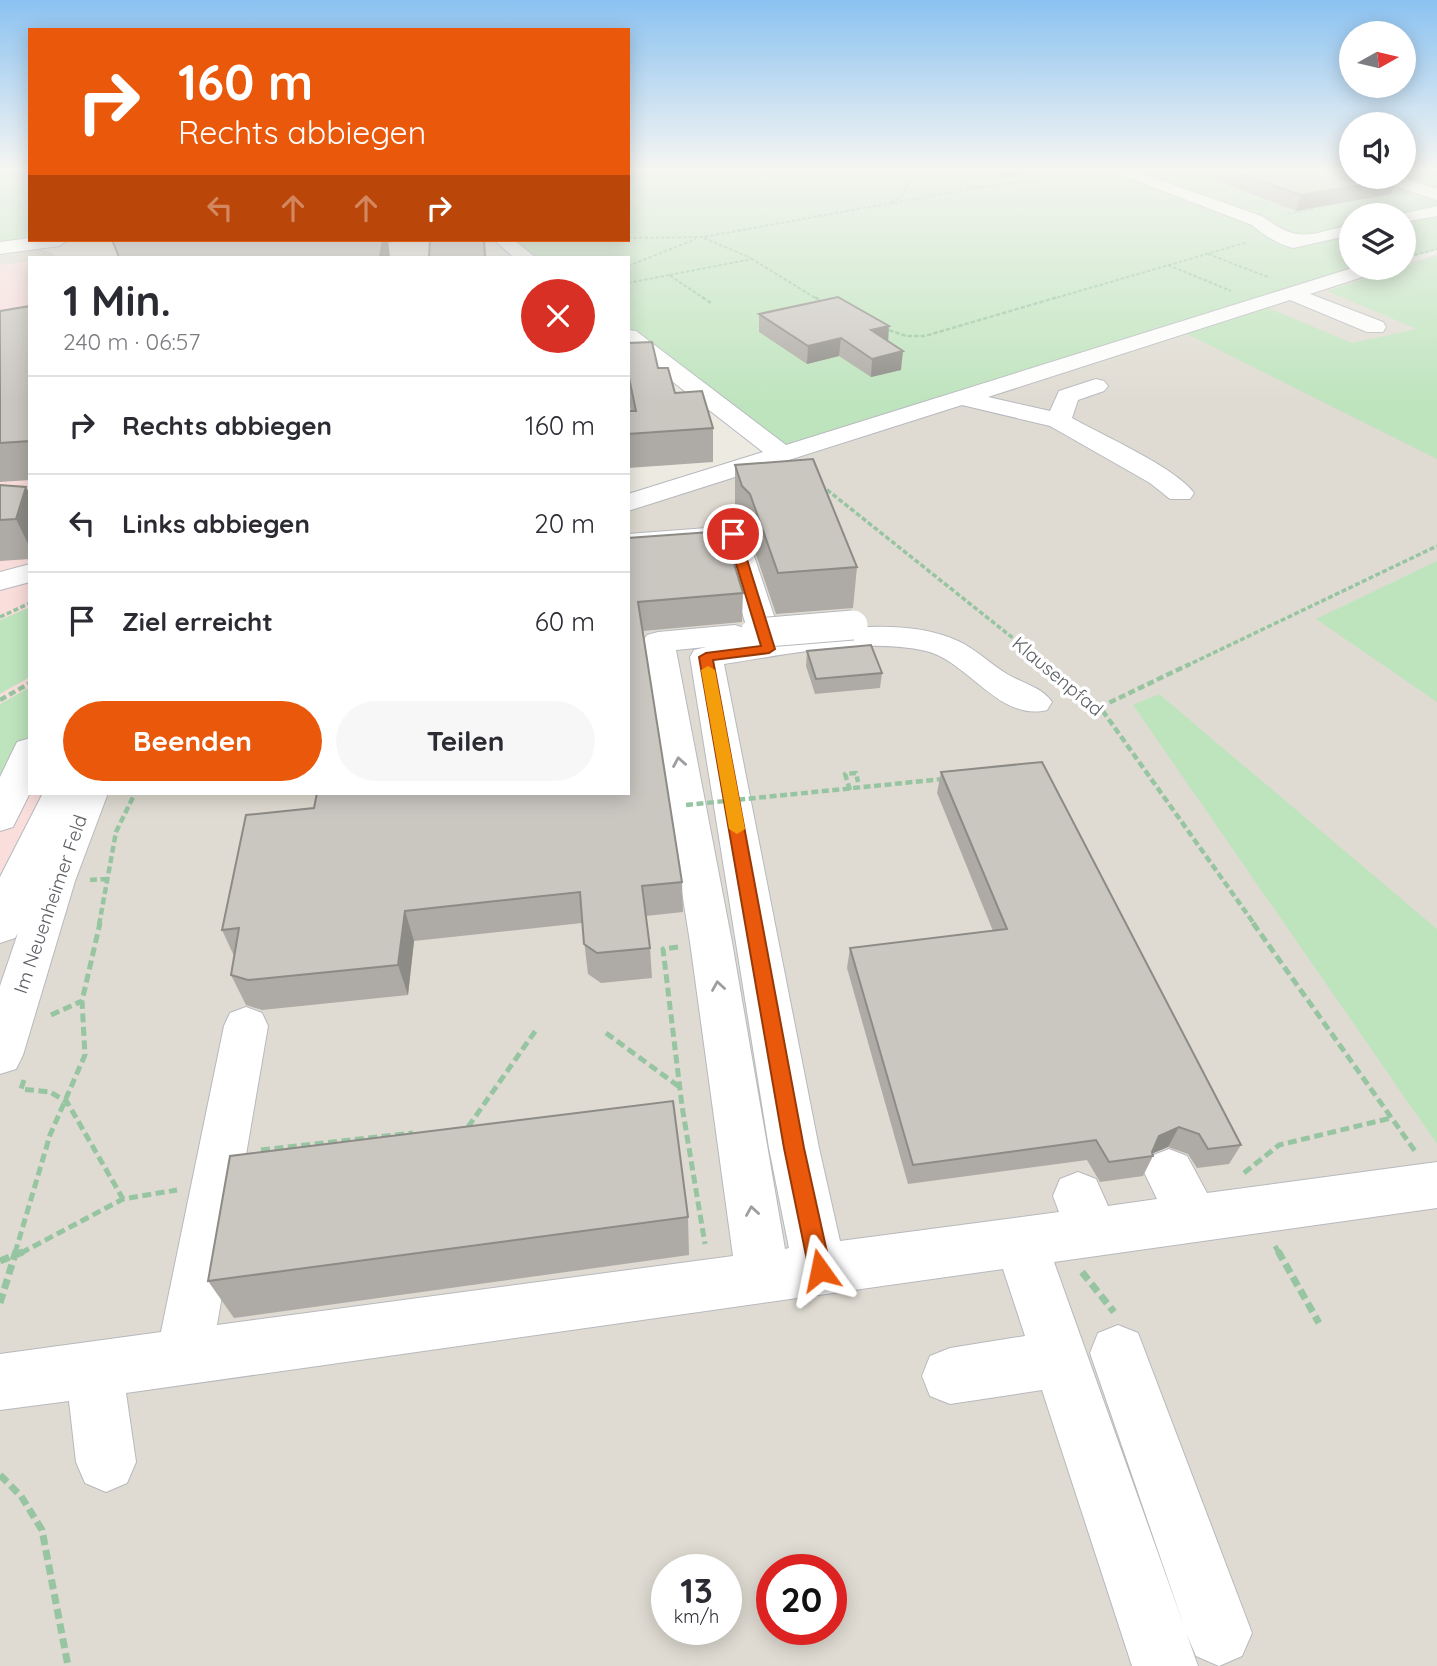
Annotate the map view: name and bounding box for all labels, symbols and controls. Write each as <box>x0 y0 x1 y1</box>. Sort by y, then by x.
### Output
north arrow <box>1339 21 1416 98</box>
map controls <box>1339 21 1416 280</box>
text: 160 m <box>178 51 313 112</box>
icon: right <box>63 56 154 147</box>
text: Rechts abbiegen <box>178 112 426 152</box>
button: sound <box>1339 112 1416 189</box>
icon: left <box>201 189 239 227</box>
icon: ahead <box>274 189 312 227</box>
icon: ahead <box>347 189 385 227</box>
icon: right <box>420 189 458 227</box>
button: layers <box>1339 203 1416 280</box>
text: 1 Min. <box>63 274 171 327</box>
button: close <box>521 279 595 353</box>
text: 240 m · 06:57 <box>63 327 200 356</box>
icon: right <box>63 406 101 444</box>
text: Rechts abbiegen <box>122 409 332 442</box>
text: 160 m <box>525 409 595 442</box>
icon: left <box>63 504 101 542</box>
pin <box>703 504 763 564</box>
text: Links abbiegen <box>122 507 310 540</box>
text: 20 m <box>534 507 595 540</box>
icon: arrive <box>714 515 752 553</box>
icon: arrive <box>63 602 101 640</box>
text: Ziel erreicht <box>122 605 273 638</box>
text: 60 m <box>535 605 595 638</box>
street label: Klausenpfad <box>1008 631 1108 721</box>
button: Beenden <box>63 701 322 781</box>
button: Teilen <box>336 701 595 781</box>
one-way arrow <box>672 756 687 768</box>
street label: Im Neuenheimer Feld <box>8 811 92 997</box>
one-way arrow <box>711 980 726 992</box>
one-way arrow <box>745 1205 760 1217</box>
position arrow <box>783 1233 857 1307</box>
speed limit sign: 20 <box>756 1554 847 1645</box>
text: 13 <box>680 1568 713 1612</box>
text: km/h <box>674 1605 719 1628</box>

